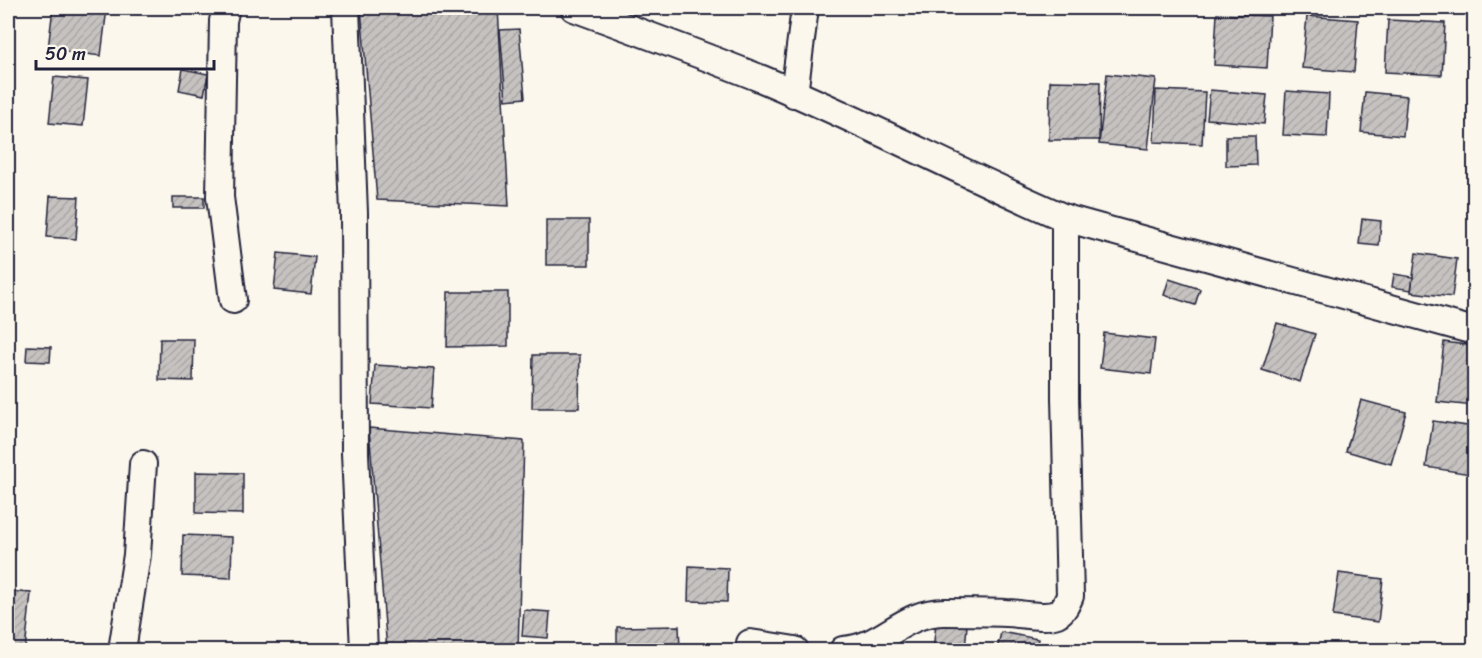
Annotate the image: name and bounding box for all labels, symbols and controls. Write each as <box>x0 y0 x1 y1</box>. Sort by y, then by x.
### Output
scale bar <box>36 33 214 71</box>
text: 50 m <box>45 38 86 70</box>

